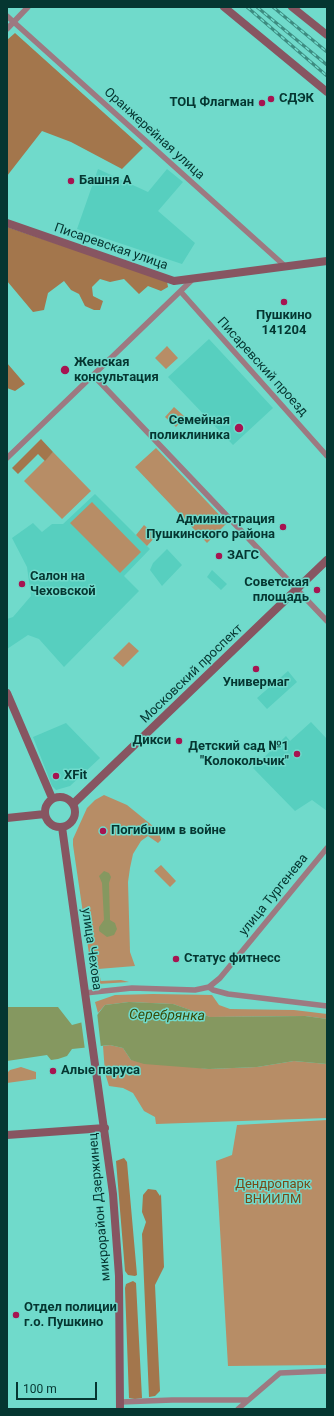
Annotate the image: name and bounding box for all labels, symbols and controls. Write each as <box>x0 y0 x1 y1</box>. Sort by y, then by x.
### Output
street label: Оранжерейная улица <box>101 85 207 183</box>
place label: СДЭК <box>279 91 314 107</box>
marker: СДЭК <box>266 94 276 104</box>
place label: ТОЦ Флагман <box>169 95 254 111</box>
marker: ТОЦ Флагман <box>257 98 267 108</box>
place label: Башня А <box>79 173 131 189</box>
marker: Башня А <box>66 176 76 186</box>
street label: Писаревская улица <box>52 220 170 274</box>
marker: Пушкино 141204 <box>279 297 289 307</box>
place label: Пушкино 141204 <box>256 308 312 339</box>
street label: Писаревский проезд <box>213 314 311 420</box>
place label: Женская консультация <box>74 355 159 386</box>
marker: Женская консультация <box>59 364 71 376</box>
place label: Семейная поликлиника <box>150 413 230 444</box>
marker: Семейная поликлиника <box>233 422 245 434</box>
place label: Администрация Пушкинского района <box>146 512 275 543</box>
marker: Администрация Пушкинского района <box>278 522 288 532</box>
place label: ЗАГС <box>227 548 259 564</box>
marker: ЗАГС <box>214 551 224 561</box>
place label: Салон на Чеховской <box>30 569 96 600</box>
place label: Советская площадь <box>244 575 309 606</box>
marker: Салон на Чеховской <box>17 579 27 589</box>
marker: Советская площадь <box>312 585 322 595</box>
street label: Московский проспект <box>138 621 246 727</box>
marker: Универмаг <box>251 664 261 674</box>
place label: Универмаг <box>223 675 289 691</box>
place label: Дикси <box>133 733 171 749</box>
marker: Дикси <box>174 736 184 746</box>
place label: Детский сад №1 "Колокольчик" <box>188 739 289 770</box>
marker: Детский сад №1 "Колокольчик" <box>292 749 302 759</box>
place label: XFit <box>64 768 87 784</box>
marker: XFit <box>51 771 61 781</box>
place label: Погибшим в войне <box>111 823 226 839</box>
marker: Погибшим в войне <box>98 826 108 836</box>
street label: улица Тургенева <box>236 851 312 939</box>
street label: улица Чехова <box>78 907 104 991</box>
place label: Статус фитнесс <box>184 951 280 967</box>
marker: Статус фитнесс <box>171 954 181 964</box>
water label: Серебрянка <box>129 1007 205 1025</box>
place label: Алые паруса <box>61 1063 140 1079</box>
marker: Алые паруса <box>48 1066 58 1076</box>
street label: микрорайон Дзержинец <box>86 1132 114 1282</box>
park label: Дендропарк ВНИИЛМ <box>235 1177 311 1208</box>
place label: Отдел полиции г.о. Пушкино <box>24 1300 117 1331</box>
marker: Отдел полиции г.о. Пушкино <box>11 1310 21 1320</box>
scale bar <box>18 1374 99 1400</box>
text: 100 m <box>23 1382 57 1396</box>

